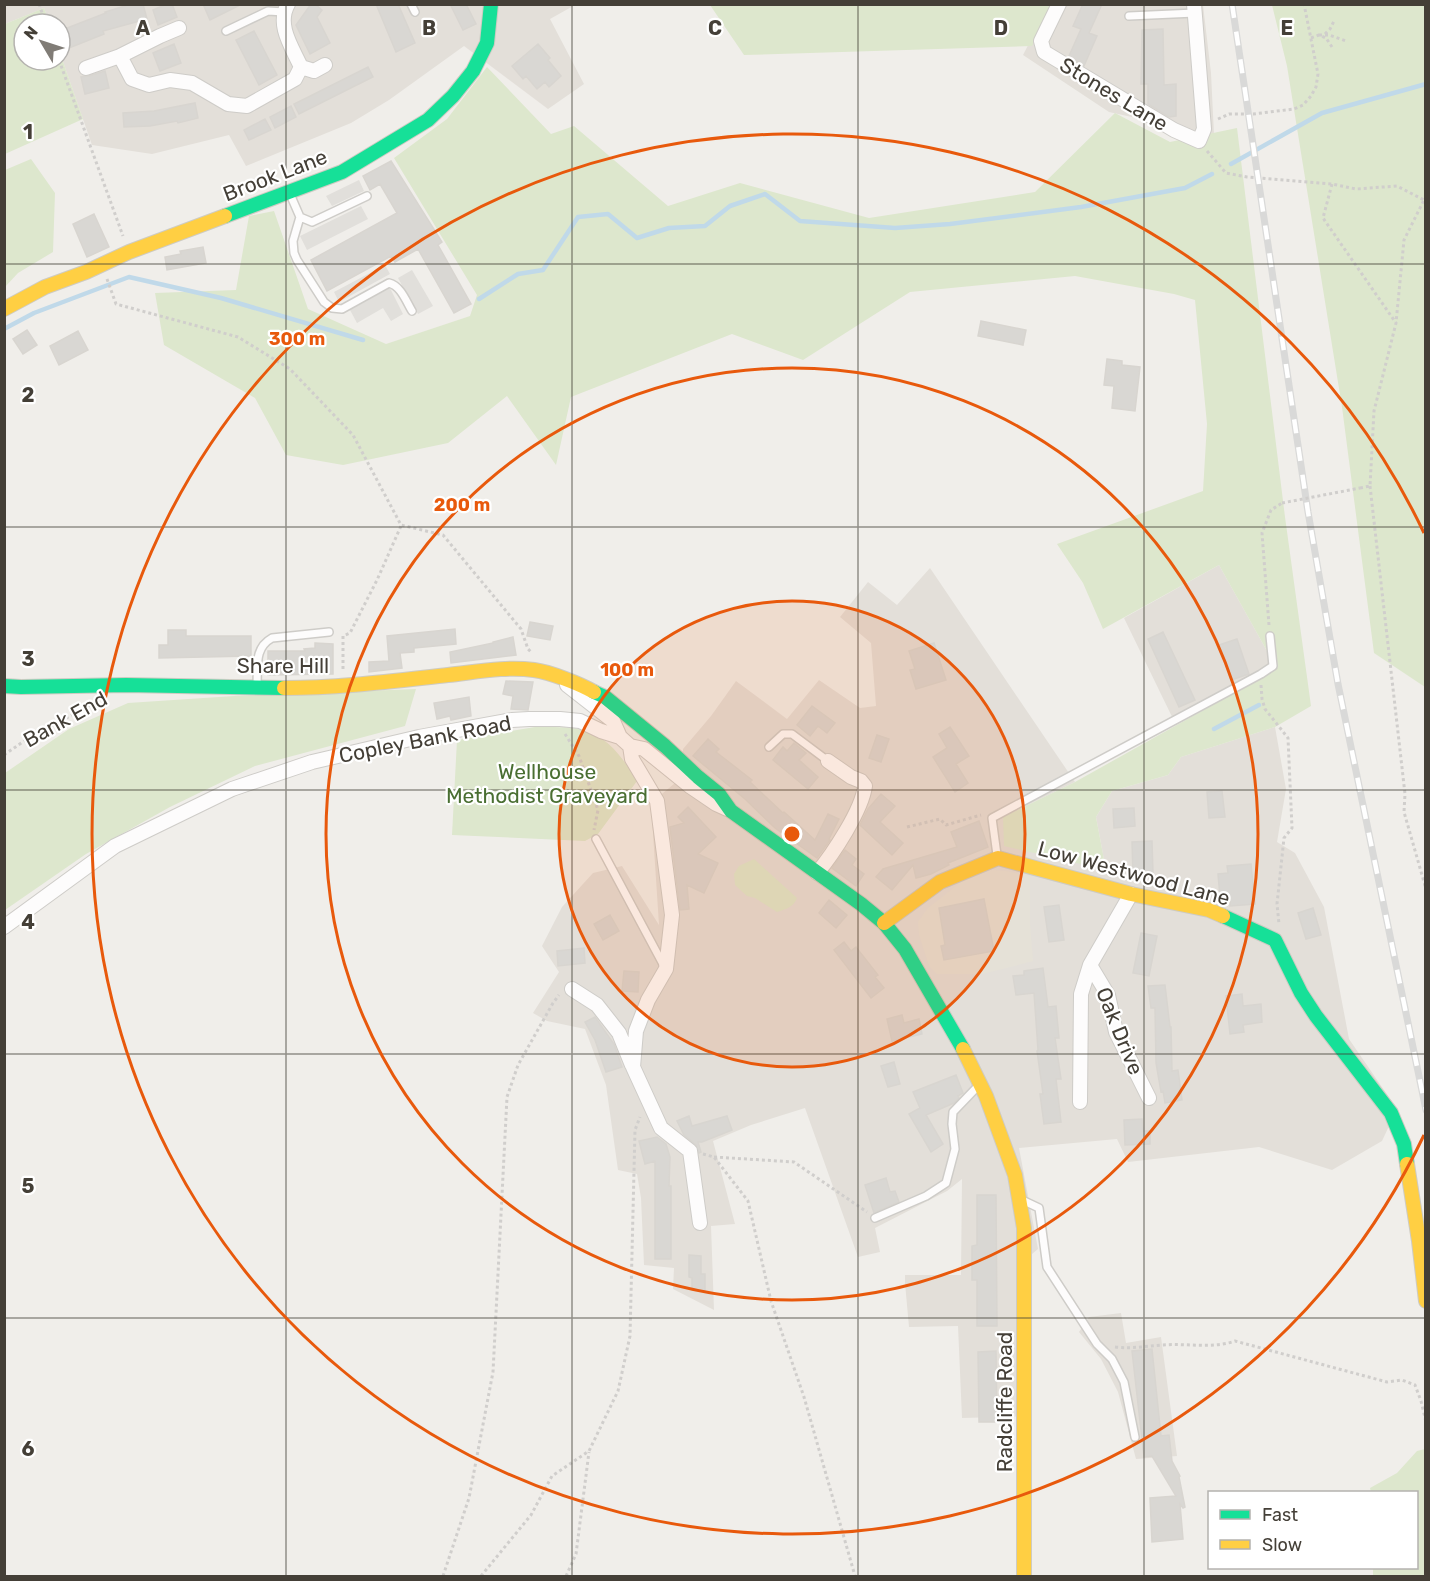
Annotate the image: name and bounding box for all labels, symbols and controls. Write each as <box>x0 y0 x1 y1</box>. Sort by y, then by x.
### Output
north arrow <box>12 12 72 72</box>
text: A <box>136 16 151 40</box>
text: B <box>422 16 436 40</box>
text: C <box>708 16 722 40</box>
text: D <box>994 16 1008 40</box>
text: E <box>1281 16 1293 40</box>
text: N <box>20 22 42 43</box>
street label: Stones Lane <box>1055 52 1173 136</box>
text: 1 <box>23 120 33 144</box>
street label: Brook Lane <box>219 144 331 206</box>
text: 300 m <box>269 328 325 350</box>
text: 2 <box>22 383 35 407</box>
text: 200 m <box>434 494 490 516</box>
text: 3 <box>21 647 35 671</box>
street label: Share Hill <box>237 653 329 678</box>
text: 100 m <box>600 659 654 681</box>
street label: Bank End <box>19 686 111 752</box>
street label: Copley Bank Road <box>337 710 513 768</box>
park label: Wellhouse Methodist Graveyard <box>446 759 648 808</box>
centre of rings <box>782 824 802 844</box>
street label: Low Westwood Lane <box>1035 835 1233 911</box>
text: 4 <box>21 910 35 934</box>
street label: Oak Drive <box>1091 984 1149 1078</box>
text: 5 <box>22 1174 35 1198</box>
street label: Radcliffe Road <box>992 1332 1017 1472</box>
text: 6 <box>21 1437 35 1461</box>
legend <box>1208 1491 1418 1569</box>
text: Fast <box>1262 1504 1298 1526</box>
text: Slow <box>1262 1534 1302 1556</box>

